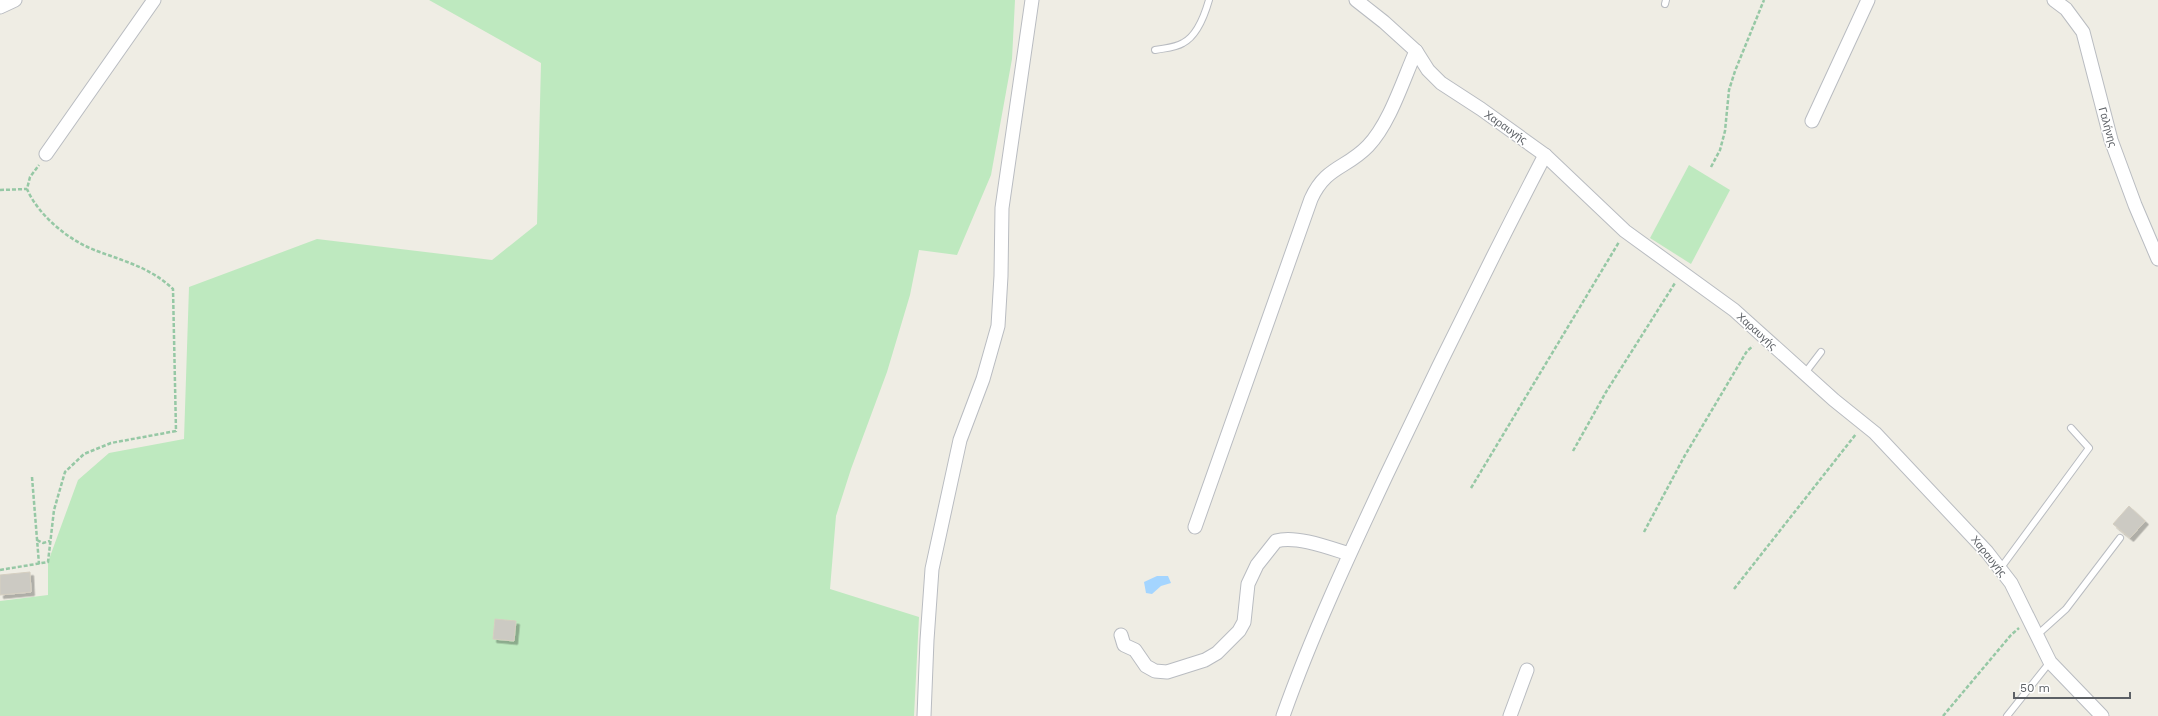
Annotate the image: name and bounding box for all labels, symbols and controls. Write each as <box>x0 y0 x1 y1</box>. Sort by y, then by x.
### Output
street label: Γαλήνης <box>2096 106 2119 149</box>
street label: Χαραυγής <box>1482 108 1530 147</box>
street label: Χαραυγής <box>1734 310 1779 353</box>
street label: Χαραυγής <box>1968 533 2009 580</box>
scale bar <box>2014 674 2130 700</box>
text: 50 m <box>2020 681 2050 695</box>

